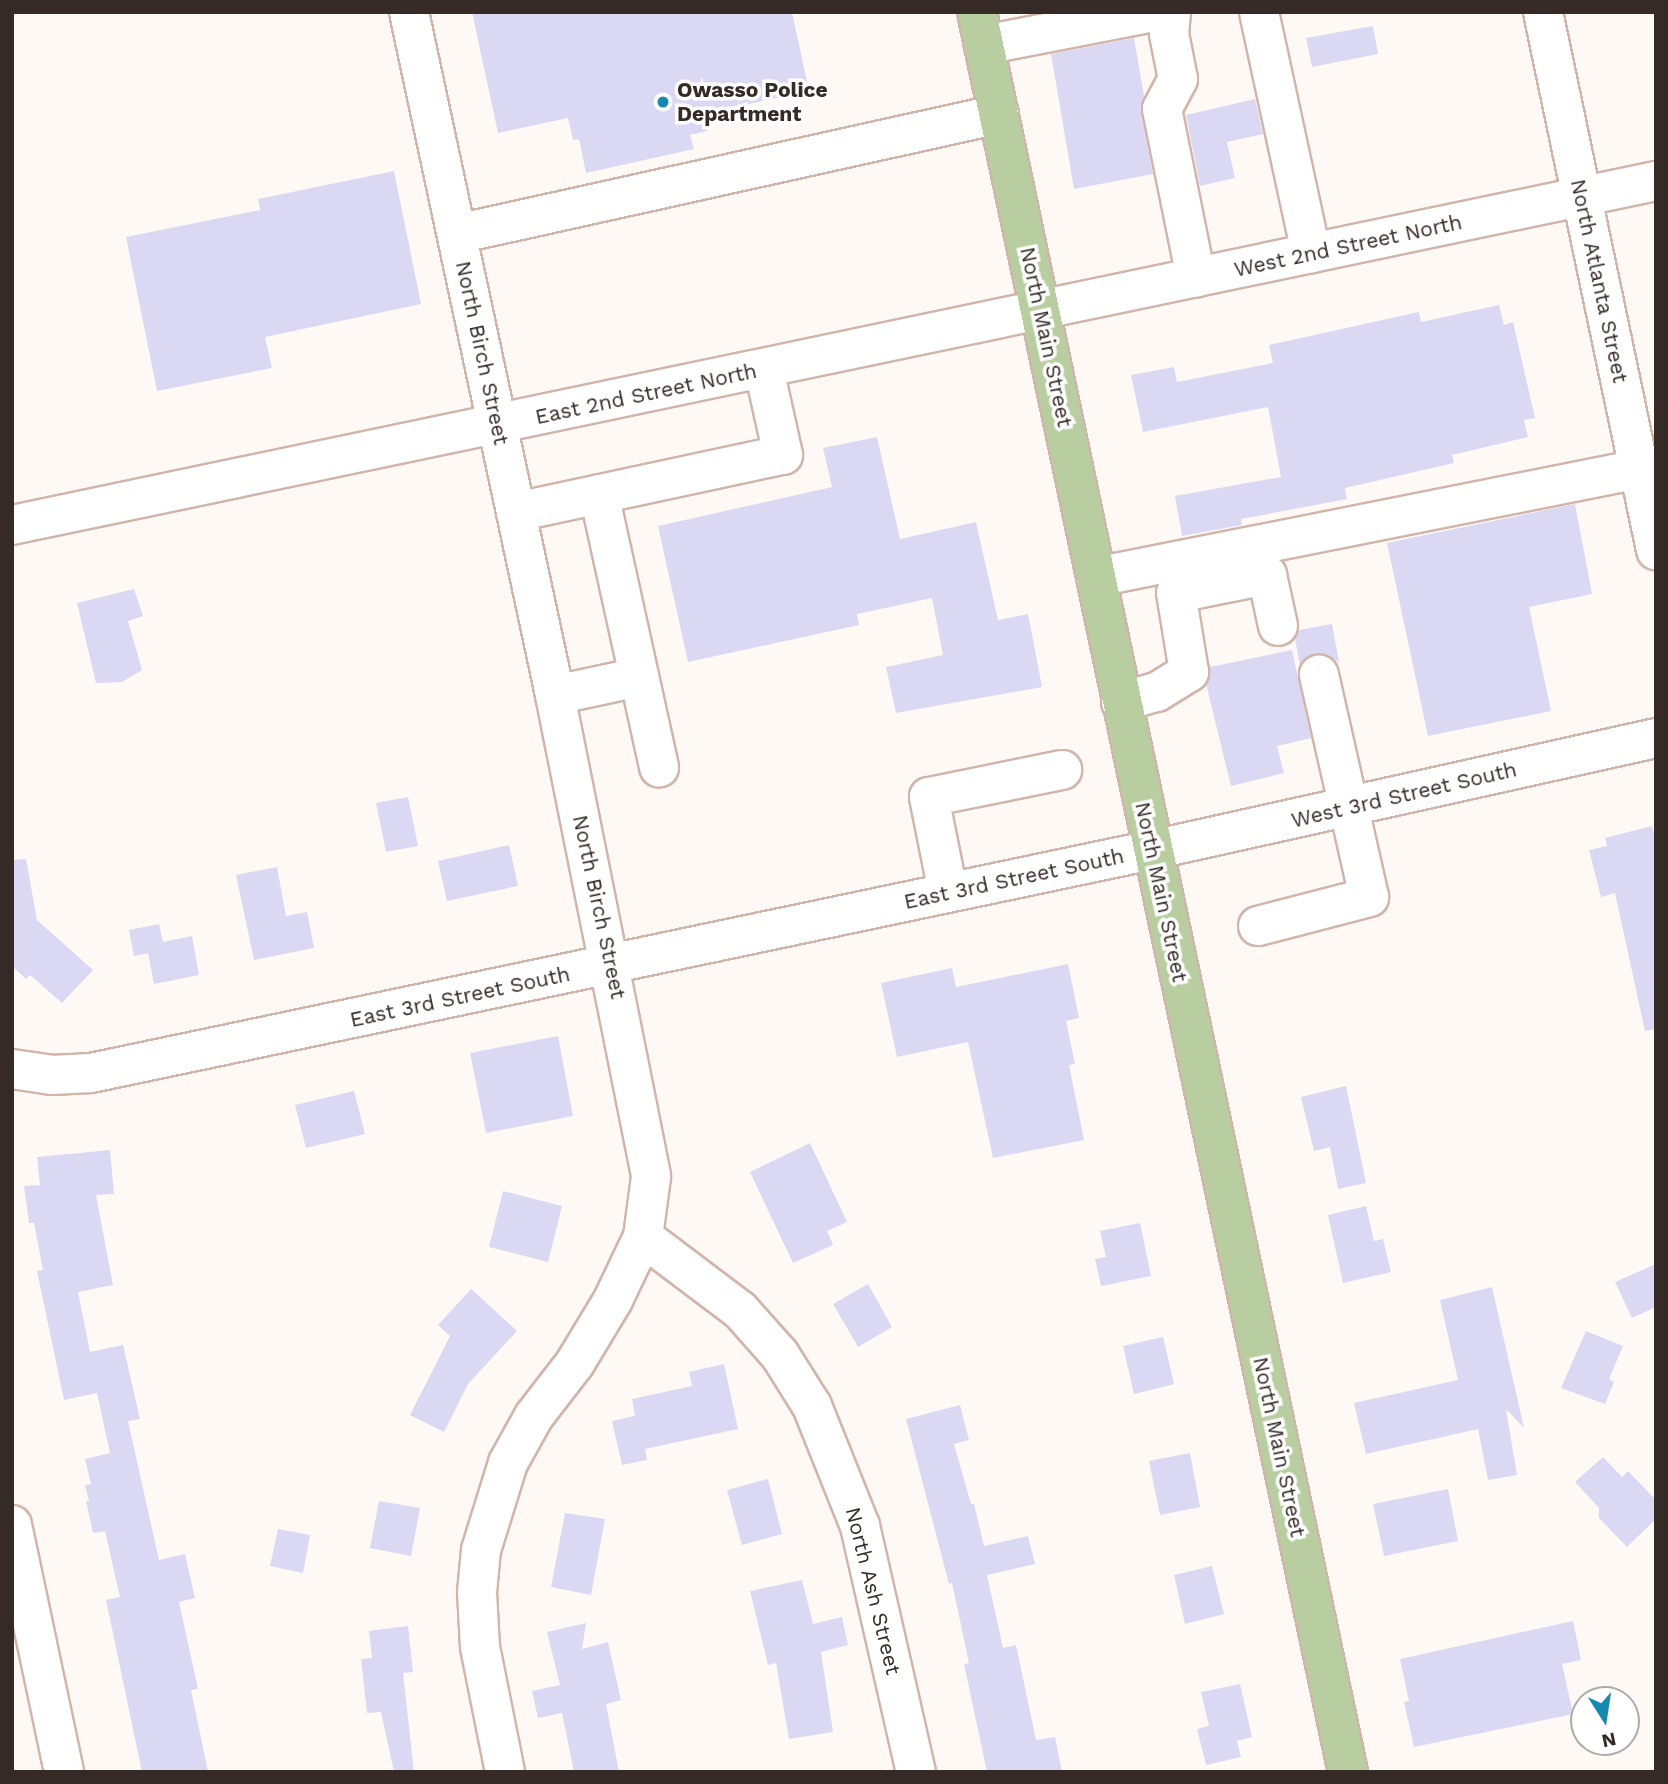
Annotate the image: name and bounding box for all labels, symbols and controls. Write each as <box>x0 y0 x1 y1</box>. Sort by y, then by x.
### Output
place label: Owasso Police Department <box>677 77 828 127</box>
marker: Owasso Police Department <box>655 94 671 110</box>
street label: North Atlanta Street <box>1565 176 1633 386</box>
street label: West 2nd Street North <box>1232 210 1464 282</box>
street label: North Main Street <box>1015 245 1077 429</box>
street label: North Birch Street <box>450 259 514 447</box>
street label: East 2nd Street North <box>533 358 759 430</box>
street label: West 3rd Street South <box>1289 757 1519 833</box>
street label: North Main Street <box>1130 800 1192 984</box>
street label: North Birch Street <box>567 813 631 1001</box>
street label: East 3rd Street South <box>902 843 1126 915</box>
street label: East 3rd Street South <box>348 961 572 1033</box>
street label: North Main Street <box>1248 1355 1310 1539</box>
street label: North Ash Street <box>840 1504 906 1678</box>
north arrow <box>1570 1686 1640 1756</box>
text: N <box>1600 1727 1618 1753</box>

